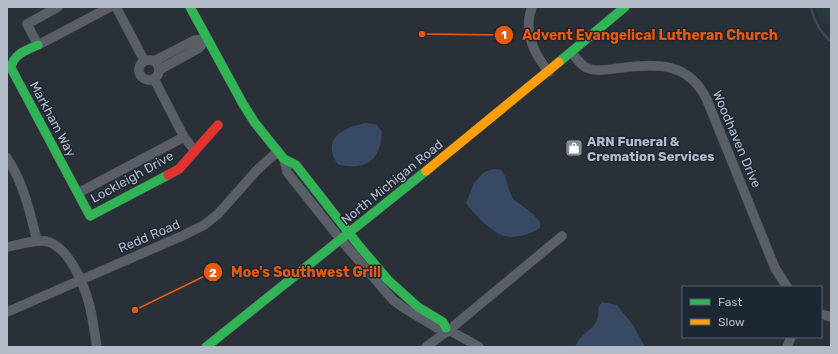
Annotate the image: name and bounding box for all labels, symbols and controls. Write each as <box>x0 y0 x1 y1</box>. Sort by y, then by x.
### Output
callout: Advent Evangelical Lutheran Church <box>494 22 786 48</box>
text: Advent Evangelical Lutheran Church <box>522 27 778 44</box>
text: 1 <box>501 28 507 42</box>
street label: Markham Way <box>27 79 79 159</box>
street label: Woodhaven Drive <box>710 88 764 190</box>
place label: ARN Funeral & Cremation Services <box>587 134 714 164</box>
street label: North Michigan Road <box>338 136 446 228</box>
shop icon: ARN Funeral & Cremation Services <box>564 138 584 158</box>
street label: Lockleigh Drive <box>88 148 176 207</box>
street label: Redd Road <box>116 216 182 256</box>
callout: Moe's Southwest Grill <box>203 259 389 285</box>
text: Moe's Southwest Grill <box>231 264 381 281</box>
text: 2 <box>209 266 217 280</box>
legend <box>682 286 822 338</box>
text: Fast <box>718 295 742 309</box>
text: Slow <box>718 315 745 329</box>

